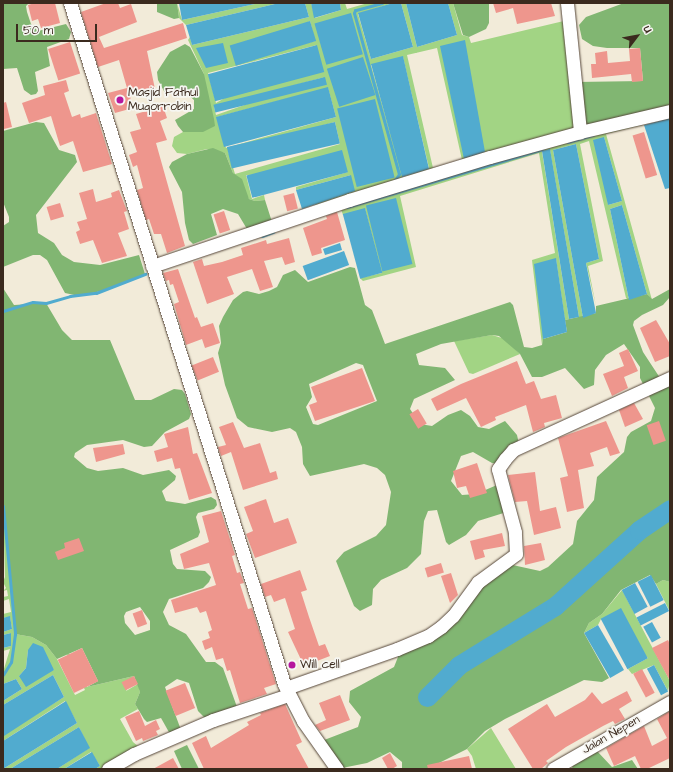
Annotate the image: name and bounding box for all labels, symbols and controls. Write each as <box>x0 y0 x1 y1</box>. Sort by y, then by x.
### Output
scale bar <box>18 16 99 42</box>
north arrow <box>617 16 657 56</box>
text: 50 m <box>23 22 53 39</box>
text: U <box>640 23 656 36</box>
place label: Masjid Fathul Muqorrobin <box>128 86 198 114</box>
marker: Masjid Fathul Muqorrobin <box>115 95 125 105</box>
place label: Will cell <box>300 658 340 672</box>
marker: Will cell <box>287 660 297 670</box>
street label: Jalan Nepen <box>579 713 643 757</box>

